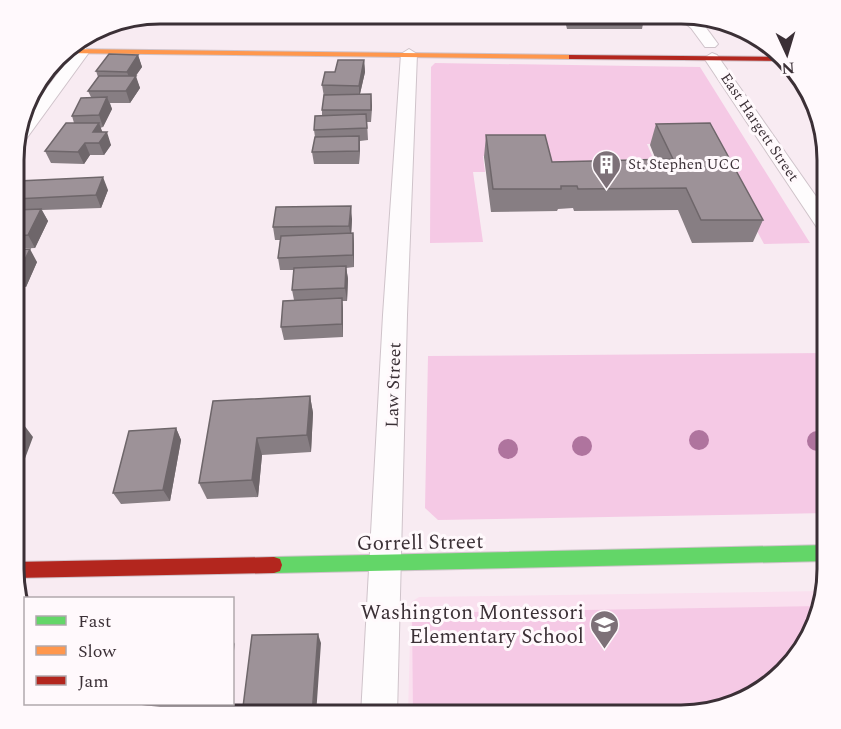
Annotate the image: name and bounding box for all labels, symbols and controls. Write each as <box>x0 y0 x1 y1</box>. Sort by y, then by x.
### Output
north arrow <box>757 24 817 84</box>
text: N <box>781 56 795 80</box>
street label: East Hargett Street <box>715 68 805 186</box>
building icon: St. Stephen UCC <box>591 148 623 190</box>
place label: St. Stephen UCC <box>628 153 740 176</box>
street label: Law Street <box>379 342 408 428</box>
street label: Gorrell Street <box>356 526 484 560</box>
legend <box>24 597 234 705</box>
place label: Washington Montessori Elementary School <box>360 597 584 653</box>
text: Fast <box>78 608 111 635</box>
school or university icon: Washington Montessori Elementary School <box>589 608 621 650</box>
text: Slow <box>78 638 117 665</box>
text: Jam <box>78 668 109 695</box>

